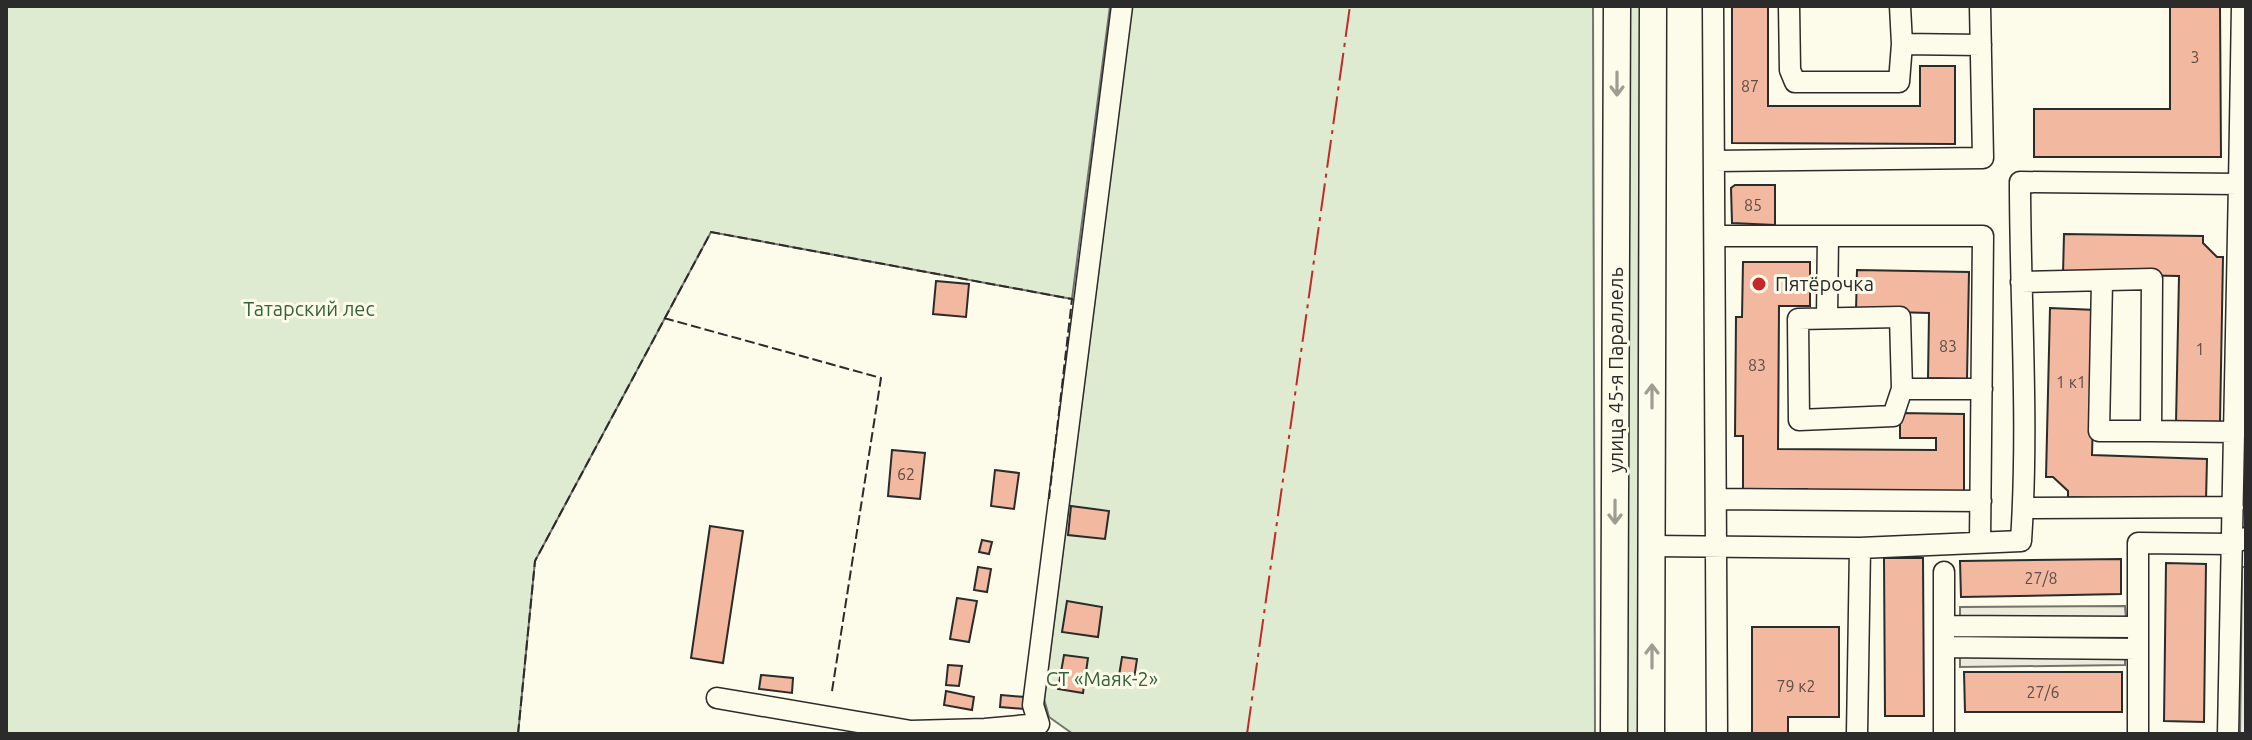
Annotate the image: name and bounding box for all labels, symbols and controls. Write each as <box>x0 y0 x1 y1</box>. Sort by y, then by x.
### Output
house number: 3 <box>2190 48 2200 66</box>
one-way arrow <box>1609 70 1625 97</box>
house number: 87 <box>1741 77 1759 95</box>
house number: 85 <box>1744 196 1762 214</box>
street label: улица 45-я Параллель <box>1604 267 1627 473</box>
place label: Пятёрочка <box>1775 272 1874 295</box>
marker: Пятёрочка <box>1750 275 1768 293</box>
park label: Татарский лес <box>243 297 375 320</box>
house number: 83 <box>1939 337 1957 355</box>
house number: 1 <box>2195 340 2205 358</box>
house number: 83 <box>1748 356 1766 374</box>
house number: 1 к1 <box>2056 373 2086 391</box>
one-way arrow <box>1644 383 1660 410</box>
house number: 62 <box>897 465 915 483</box>
one-way arrow <box>1607 498 1623 525</box>
house number: 27/8 <box>2025 569 2057 587</box>
one-way arrow <box>1644 643 1660 670</box>
park label: СТ «Маяк-2» <box>1046 667 1158 690</box>
house number: 79 к2 <box>1777 677 1815 695</box>
house number: 27/6 <box>2027 683 2059 701</box>

